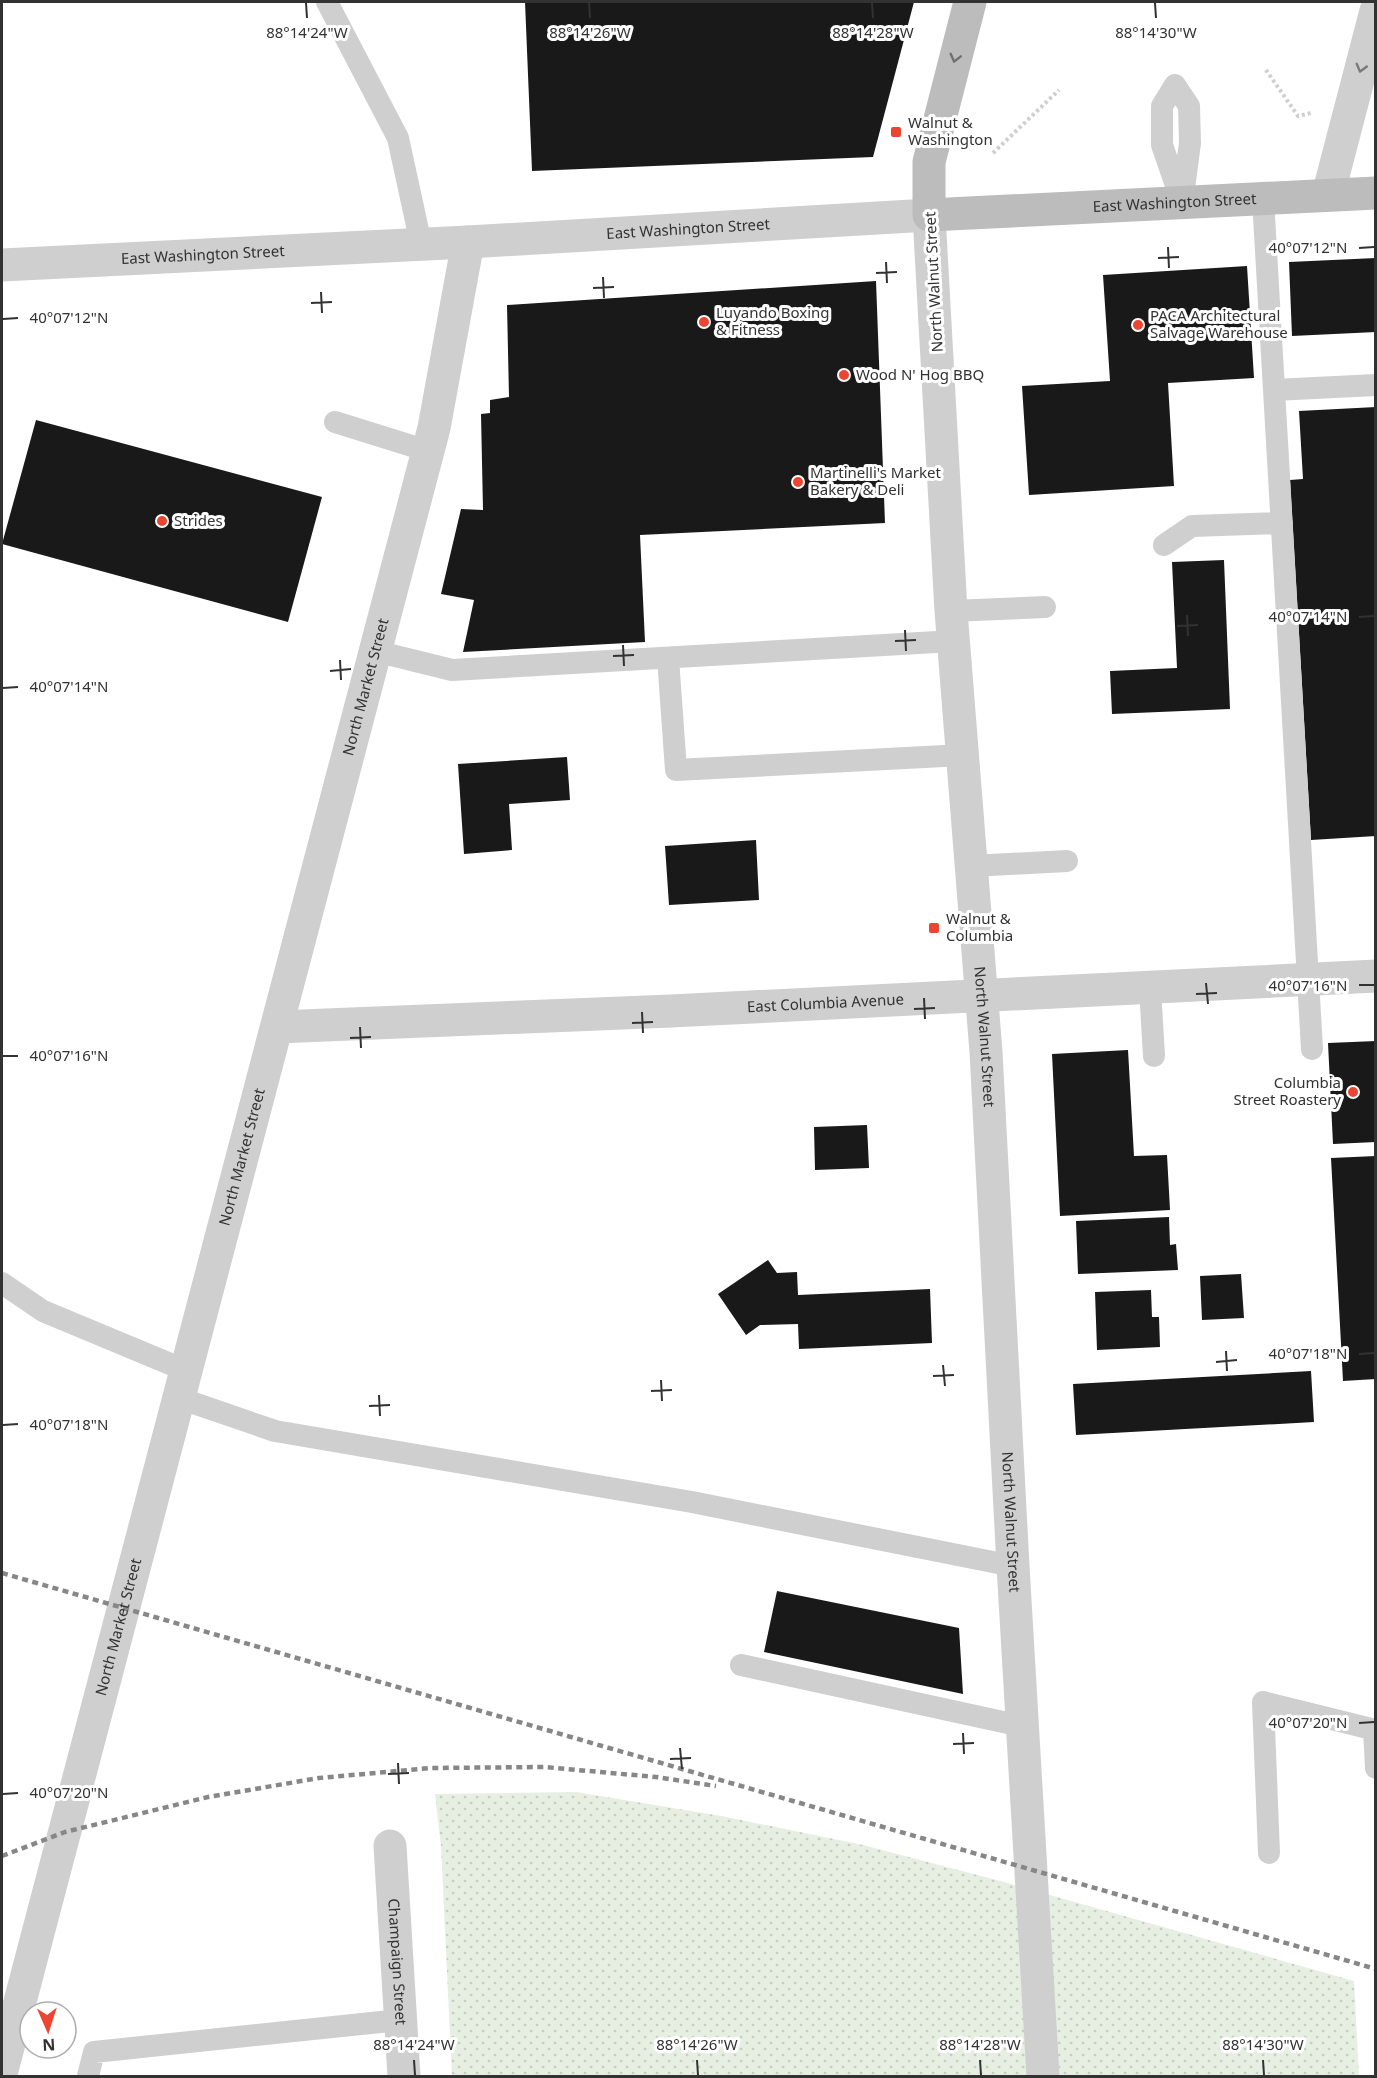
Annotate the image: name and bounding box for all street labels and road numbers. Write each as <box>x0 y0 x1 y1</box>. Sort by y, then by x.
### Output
street label: East Washington Street <box>1092 188 1257 216</box>
street label: North Walnut Street <box>919 211 947 353</box>
street label: East Washington Street <box>606 213 771 243</box>
street label: East Washington Street <box>120 240 286 268</box>
street label: North Market Street <box>337 615 393 758</box>
street label: North Walnut Street <box>970 966 1000 1108</box>
street label: East Columbia Avenue <box>746 988 904 1016</box>
street label: North Market Street <box>214 1085 269 1228</box>
street label: North Walnut Street <box>998 1451 1026 1594</box>
street label: North Market Street <box>90 1555 145 1698</box>
street label: Champaign Street <box>384 1898 412 2026</box>

